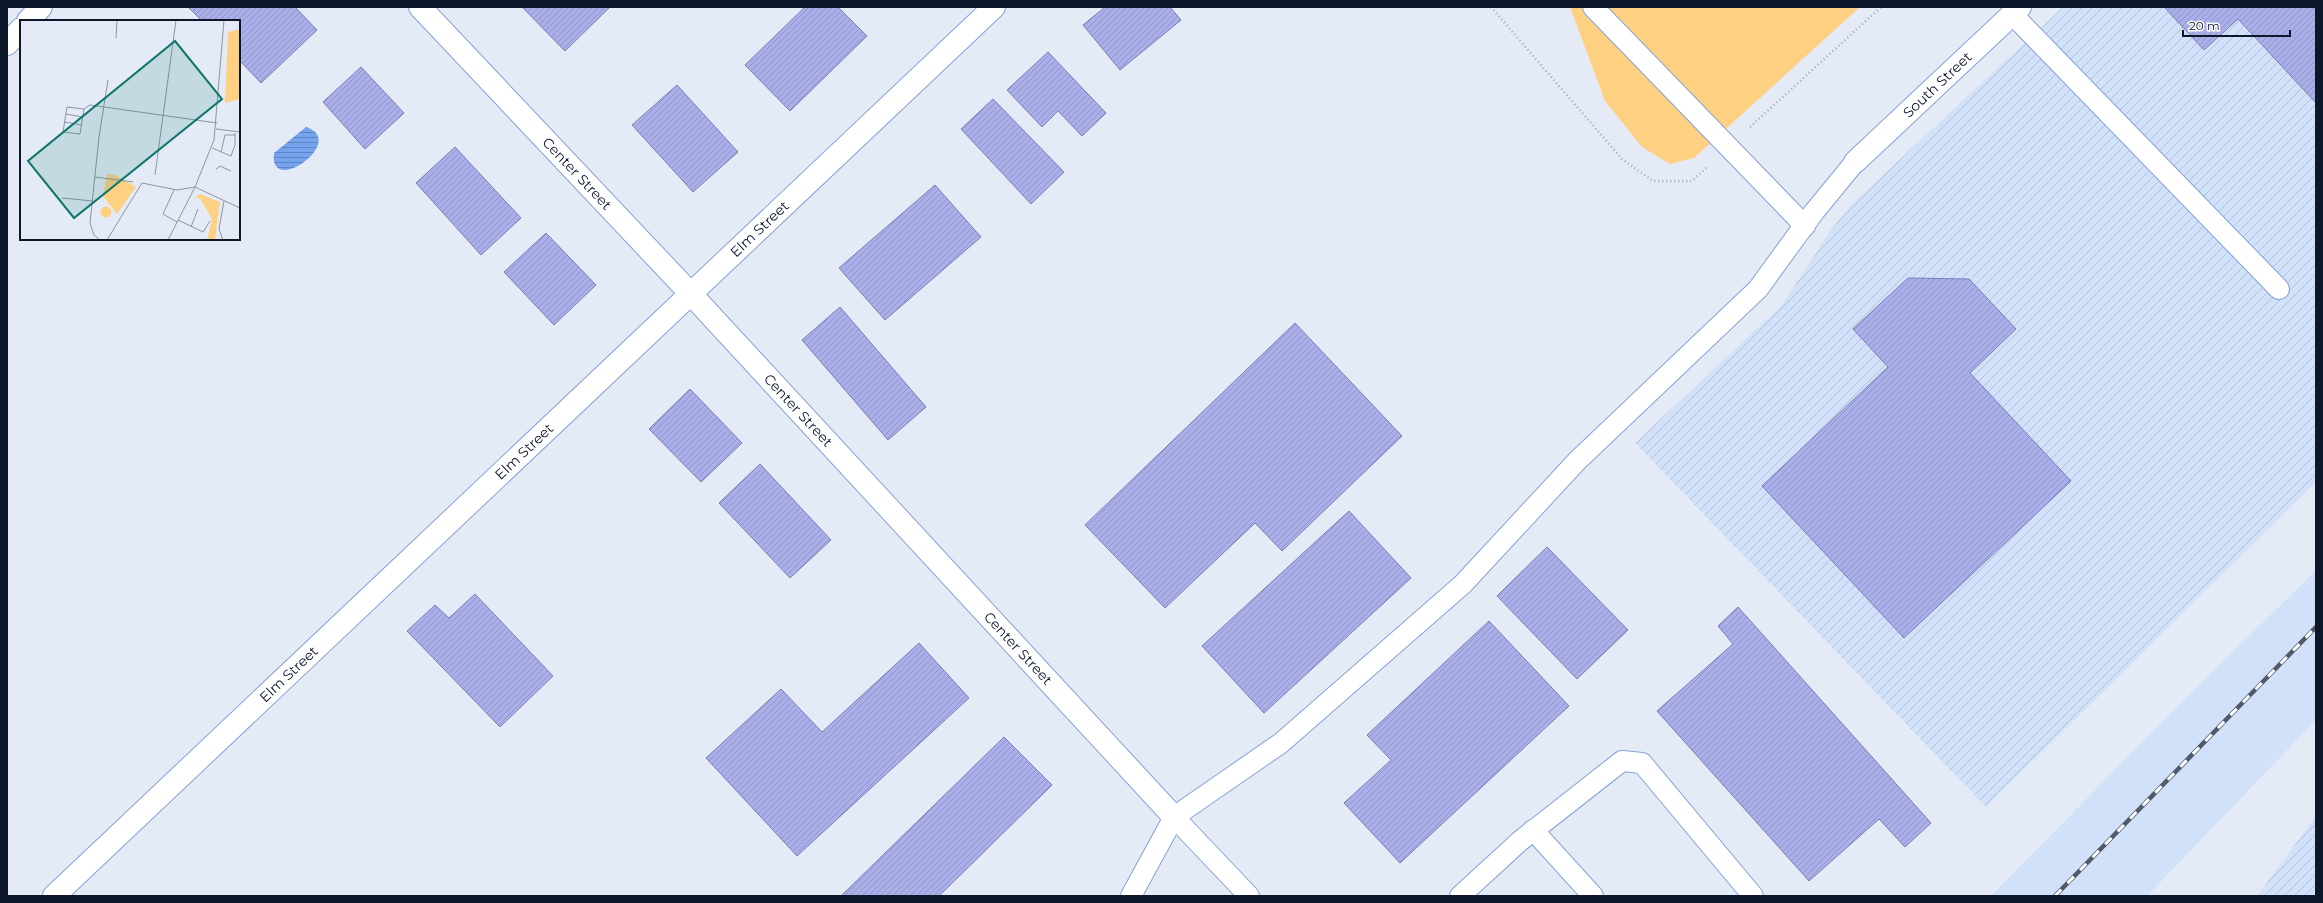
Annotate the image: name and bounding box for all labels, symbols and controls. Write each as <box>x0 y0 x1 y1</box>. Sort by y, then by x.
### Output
scale bar <box>2183 12 2290 38</box>
text: 20 m <box>2189 18 2220 33</box>
inset map <box>20 20 240 240</box>
street label: South Street <box>1899 48 1976 121</box>
street label: Center Street <box>539 133 616 214</box>
street label: Elm Street <box>726 197 793 261</box>
street label: Center Street <box>760 370 837 451</box>
street label: Elm Street <box>491 419 557 483</box>
street label: Center Street <box>980 608 1057 689</box>
street label: Elm Street <box>256 642 322 706</box>

